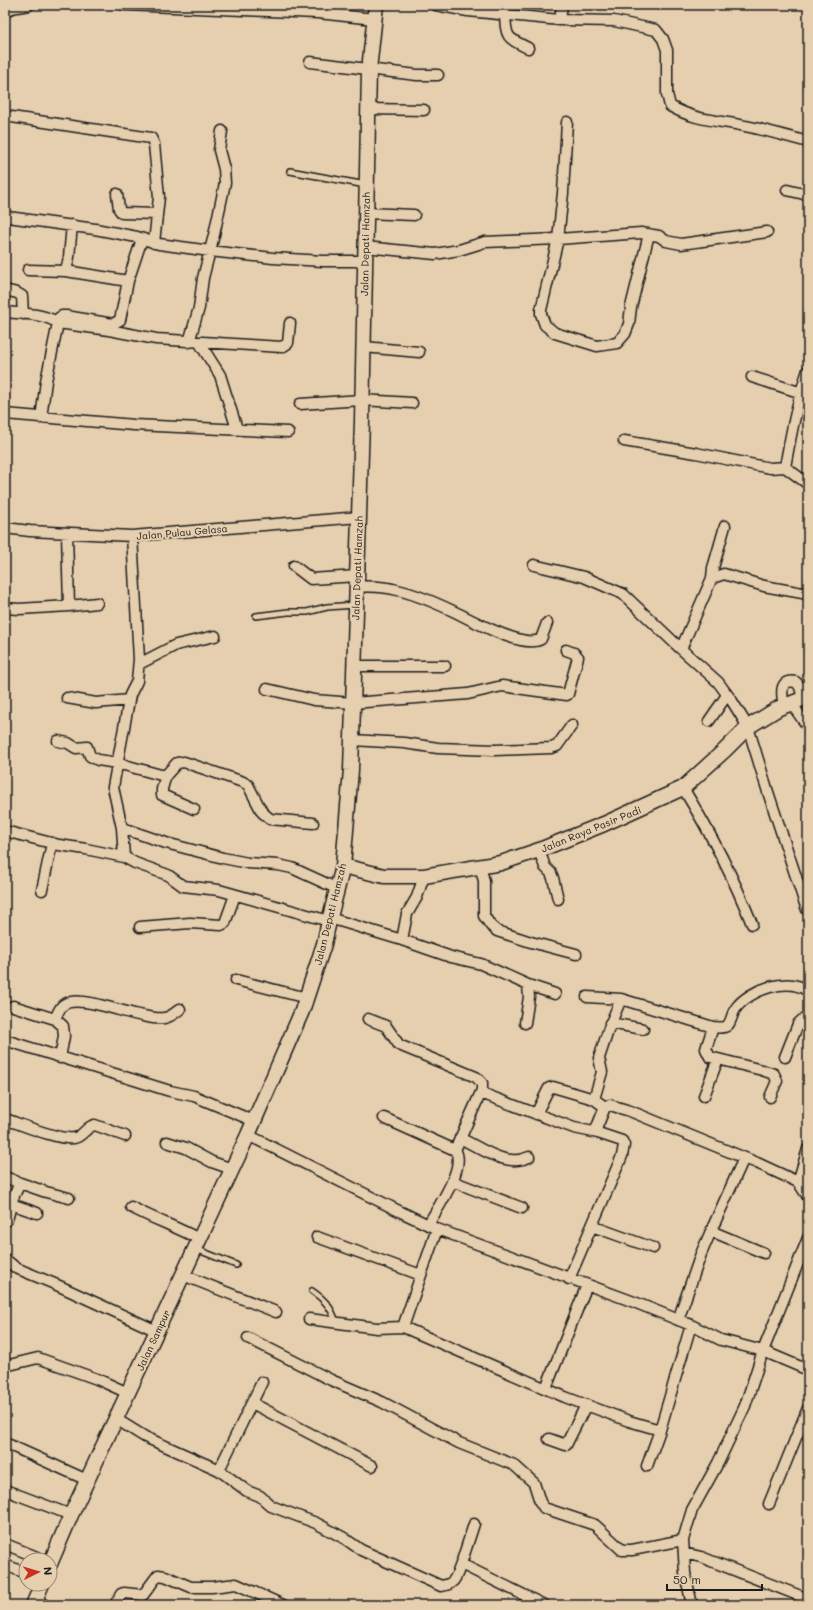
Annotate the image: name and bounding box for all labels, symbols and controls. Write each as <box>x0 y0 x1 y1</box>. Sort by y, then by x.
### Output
street label: Jalan Depati Hamzah <box>357 191 373 296</box>
street label: Jalan Depati Hamzah <box>348 515 366 620</box>
street label: Jalan Pulau Gelasa <box>136 521 228 543</box>
street label: Jalan Raya Pasir Padi <box>539 803 643 855</box>
street label: Jalan Depati Hamzah <box>311 861 349 966</box>
street label: Jalan Sampur <box>133 1307 173 1373</box>
north arrow <box>18 1552 58 1592</box>
text: N <box>41 1566 56 1576</box>
scale bar <box>667 1566 762 1592</box>
text: 50 m <box>673 1571 701 1587</box>

